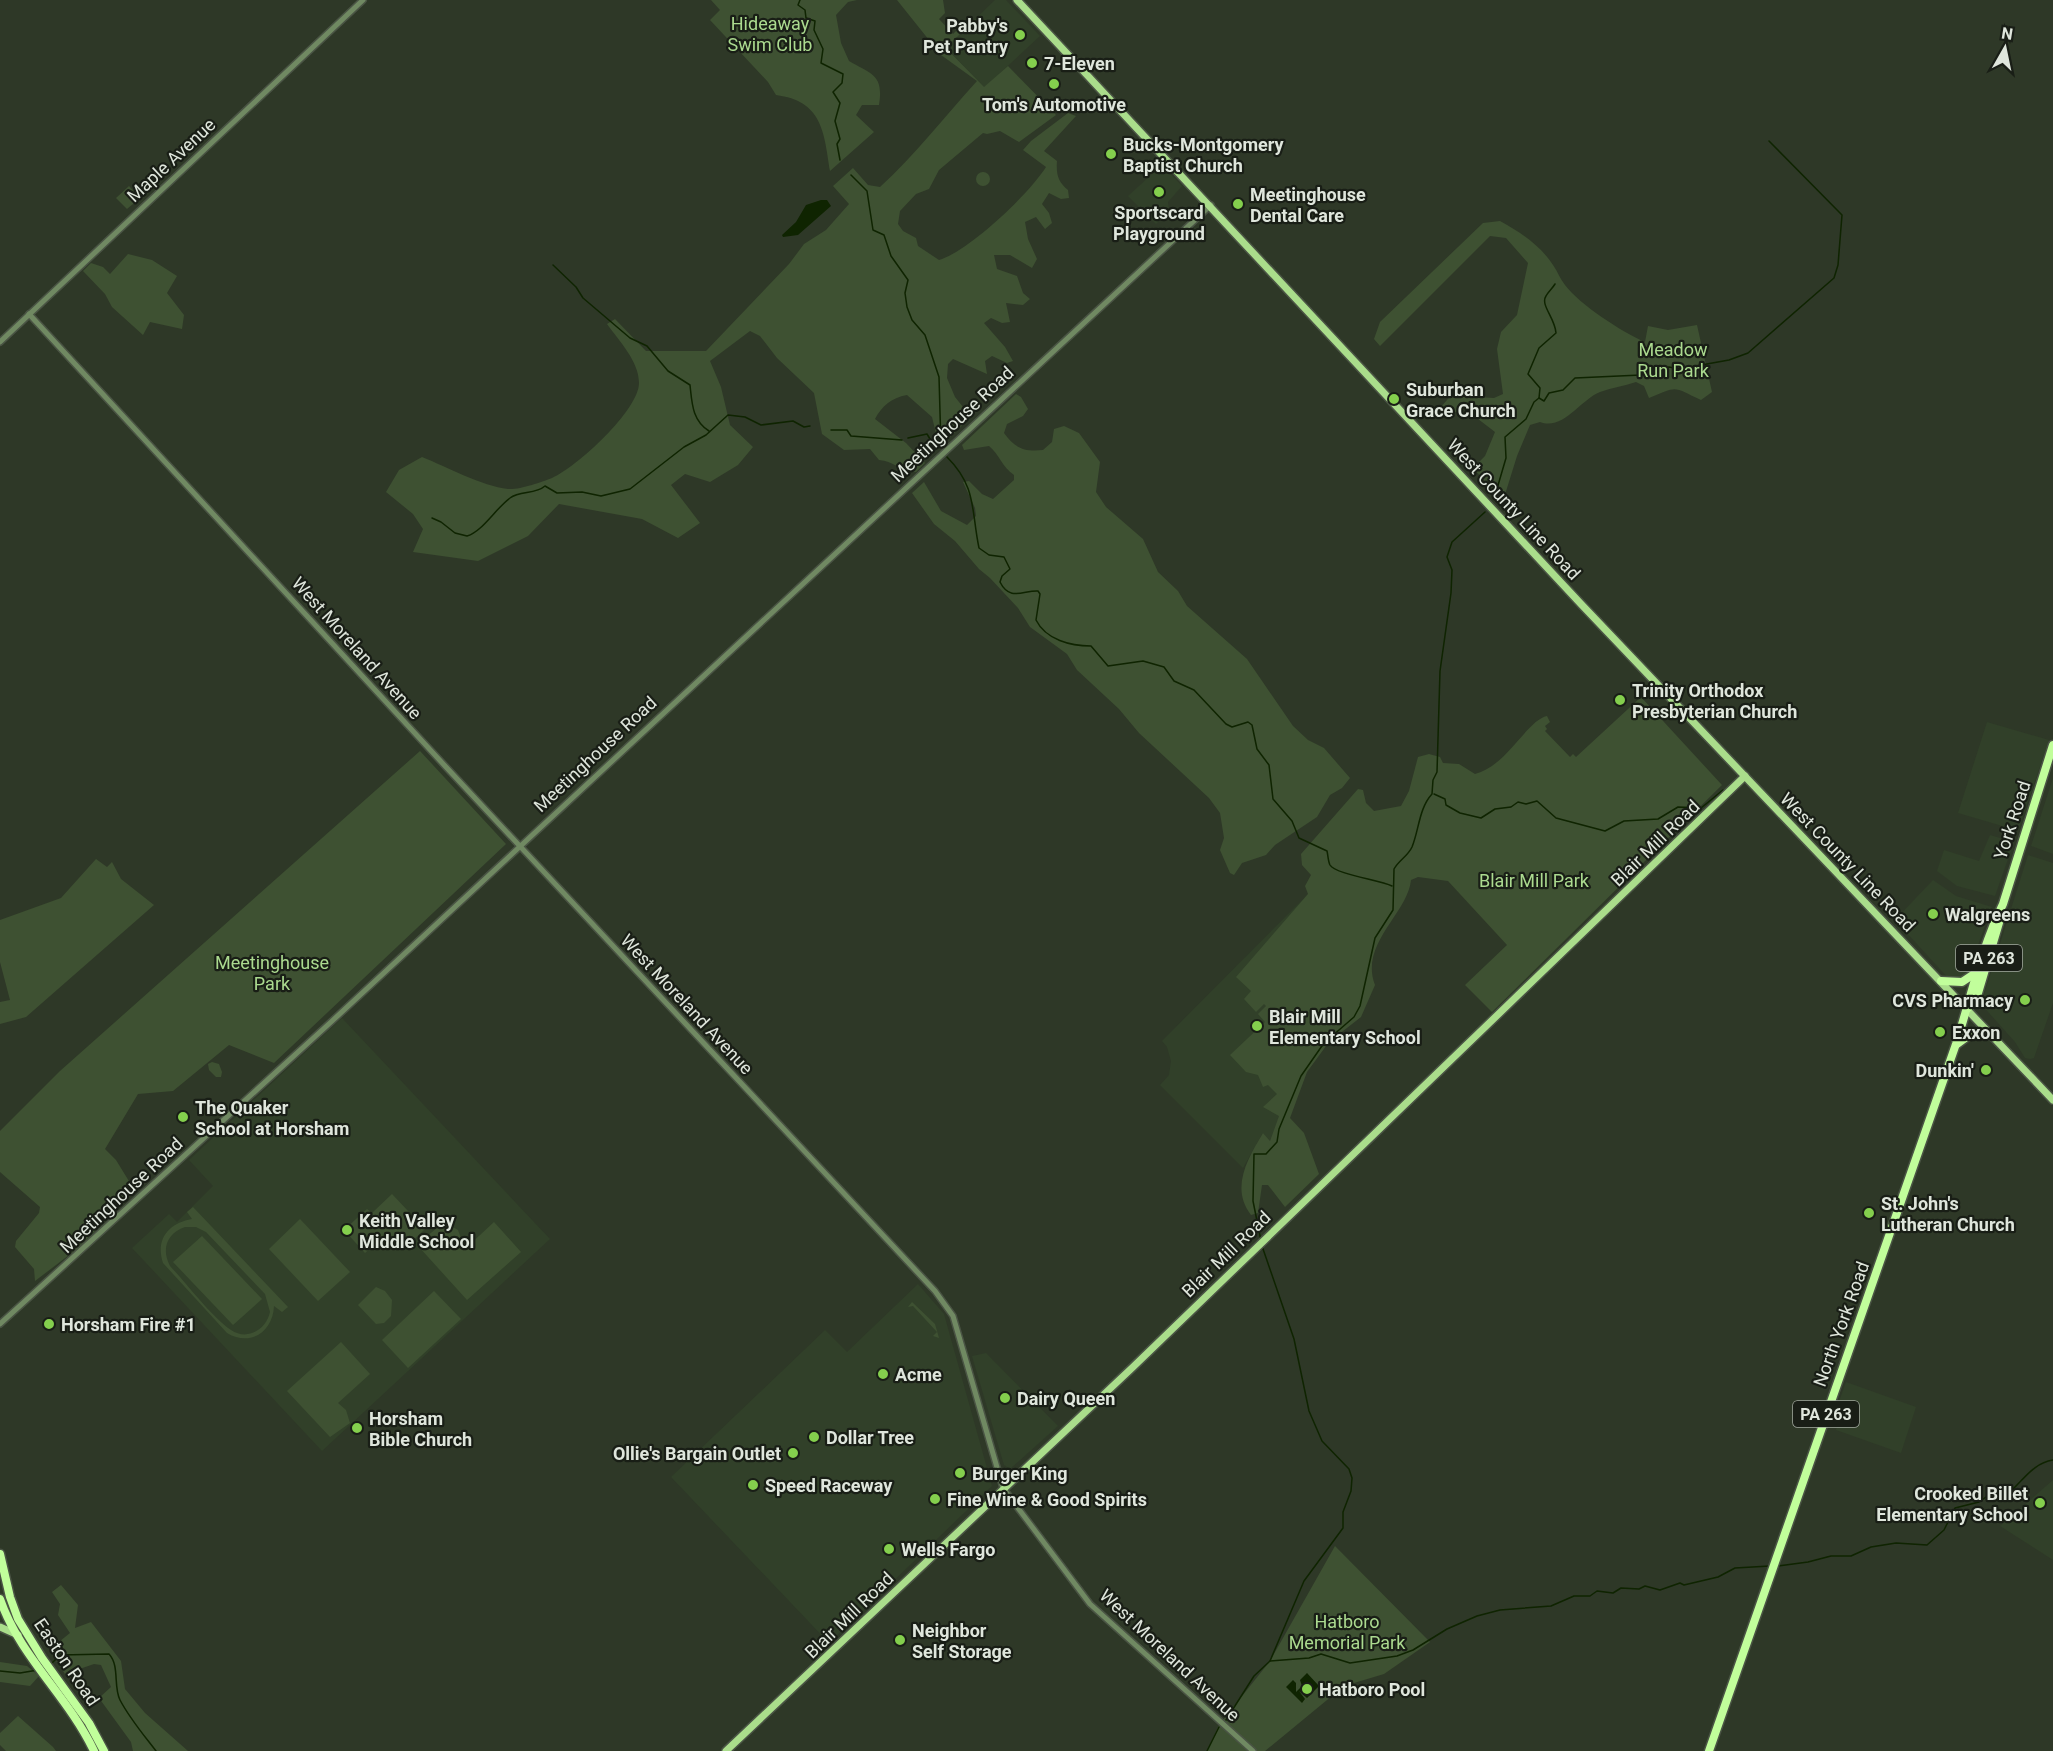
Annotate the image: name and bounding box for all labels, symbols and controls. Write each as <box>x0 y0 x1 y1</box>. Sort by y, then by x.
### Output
park label: Hideaway Swim Club <box>728 13 812 55</box>
place label: Pabby's Pet Pantry <box>923 15 1009 57</box>
north arrow <box>1975 18 2035 78</box>
text: N <box>2000 23 2014 44</box>
marker: Pabby's Pet Pantry <box>1013 28 1027 42</box>
place label: 7-Eleven <box>1044 53 1115 74</box>
marker: 7-Eleven <box>1025 56 1039 70</box>
marker: Tom's Automotive <box>1047 77 1061 91</box>
place label: Tom's Automotive <box>982 94 1126 115</box>
street label: Maple Avenue <box>123 114 219 206</box>
place label: Bucks-Montgomery Baptist Church <box>1123 134 1285 176</box>
marker: Bucks-Montgomery Baptist Church <box>1104 147 1118 161</box>
place label: Meetinghouse Dental Care <box>1250 184 1366 226</box>
marker: Sportscard Playground <box>1152 185 1166 199</box>
marker: Meetinghouse Dental Care <box>1231 197 1245 211</box>
place label: Sportscard Playground <box>1113 202 1205 244</box>
park label: Meadow Run Park <box>1637 339 1710 381</box>
street label: Meetinghouse Road <box>886 362 1018 486</box>
place label: Suburban Grace Church <box>1406 379 1516 421</box>
marker: Suburban Grace Church <box>1387 392 1401 406</box>
street label: West County Line Road <box>1443 434 1585 584</box>
street label: West Moreland Avenue <box>288 573 426 723</box>
place label: Trinity Orthodox Presbyterian Church <box>1632 680 1797 722</box>
street label: Meetinghouse Road <box>529 692 661 816</box>
marker: Trinity Orthodox Presbyterian Church <box>1613 693 1627 707</box>
street label: York Road <box>1989 778 2035 862</box>
street label: West County Line Road <box>1776 788 1920 936</box>
street label: Blair Mill Road <box>1606 796 1704 890</box>
park label: Blair Mill Park <box>1479 870 1590 891</box>
place label: Walgreens <box>1945 904 2030 925</box>
marker: Walgreens <box>1926 907 1940 921</box>
street label: West Moreland Avenue <box>617 930 757 1078</box>
road number: PA 263 <box>1956 945 2022 971</box>
park label: Meetinghouse Park <box>215 952 329 994</box>
place label: CVS Pharmacy <box>1892 990 2014 1011</box>
marker: CVS Pharmacy <box>2018 993 2032 1007</box>
place label: Blair Mill Elementary School <box>1269 1006 1421 1048</box>
marker: Blair Mill Elementary School <box>1250 1019 1264 1033</box>
place label: Exxon <box>1952 1022 2000 1043</box>
marker: Exxon <box>1933 1025 1947 1039</box>
place label: Dunkin' <box>1916 1060 1974 1081</box>
marker: Dunkin' <box>1979 1063 1993 1077</box>
place label: The Quaker School at Horsham <box>195 1097 349 1139</box>
marker: The Quaker School at Horsham <box>176 1110 190 1124</box>
street label: Meetinghouse Road <box>55 1133 187 1257</box>
place label: St. John's Lutheran Church <box>1881 1193 2015 1235</box>
marker: St. John's Lutheran Church <box>1862 1206 1876 1220</box>
street label: Blair Mill Road <box>1177 1207 1275 1301</box>
place label: Keith Valley Middle School <box>359 1210 474 1252</box>
marker: Keith Valley Middle School <box>340 1223 354 1237</box>
street label: North York Road <box>1809 1259 1873 1389</box>
place label: Horsham Fire #1 <box>61 1314 196 1335</box>
marker: Horsham Fire #1 <box>42 1317 56 1331</box>
place label: Acme <box>895 1364 942 1385</box>
marker: Acme <box>876 1367 890 1381</box>
place label: Dairy Queen <box>1017 1388 1115 1409</box>
marker: Dairy Queen <box>998 1391 1012 1405</box>
road number: PA 263 <box>1793 1401 1859 1427</box>
place label: Horsham Bible Church <box>369 1408 472 1450</box>
marker: Horsham Bible Church <box>350 1421 364 1435</box>
place label: Dollar Tree <box>826 1427 914 1448</box>
marker: Dollar Tree <box>807 1430 821 1444</box>
place label: Ollie's Bargain Outlet <box>613 1443 781 1464</box>
marker: Ollie's Bargain Outlet <box>786 1446 800 1460</box>
place label: Burger King <box>972 1463 1068 1484</box>
marker: Burger King <box>953 1466 967 1480</box>
place label: Speed Raceway <box>765 1475 893 1496</box>
marker: Speed Raceway <box>746 1478 760 1492</box>
place label: Crooked Billet Elementary School <box>1876 1483 2028 1525</box>
place label: Fine Wine & Good Spirits <box>947 1489 1147 1510</box>
marker: Fine Wine & Good Spirits <box>928 1492 942 1506</box>
marker: Crooked Billet Elementary School <box>2033 1496 2047 1510</box>
place label: Wells Fargo <box>901 1539 996 1560</box>
marker: Wells Fargo <box>882 1542 896 1556</box>
street label: Blair Mill Road <box>800 1568 898 1662</box>
street label: West Moreland Avenue <box>1096 1585 1244 1725</box>
park label: Hatboro Memorial Park <box>1289 1611 1406 1653</box>
street label: Easton Road <box>30 1614 104 1710</box>
place label: Neighbor Self Storage <box>912 1620 1012 1662</box>
marker: Neighbor Self Storage <box>893 1633 907 1647</box>
place label: Hatboro Pool <box>1319 1679 1425 1700</box>
marker: Hatboro Pool <box>1300 1682 1314 1696</box>

